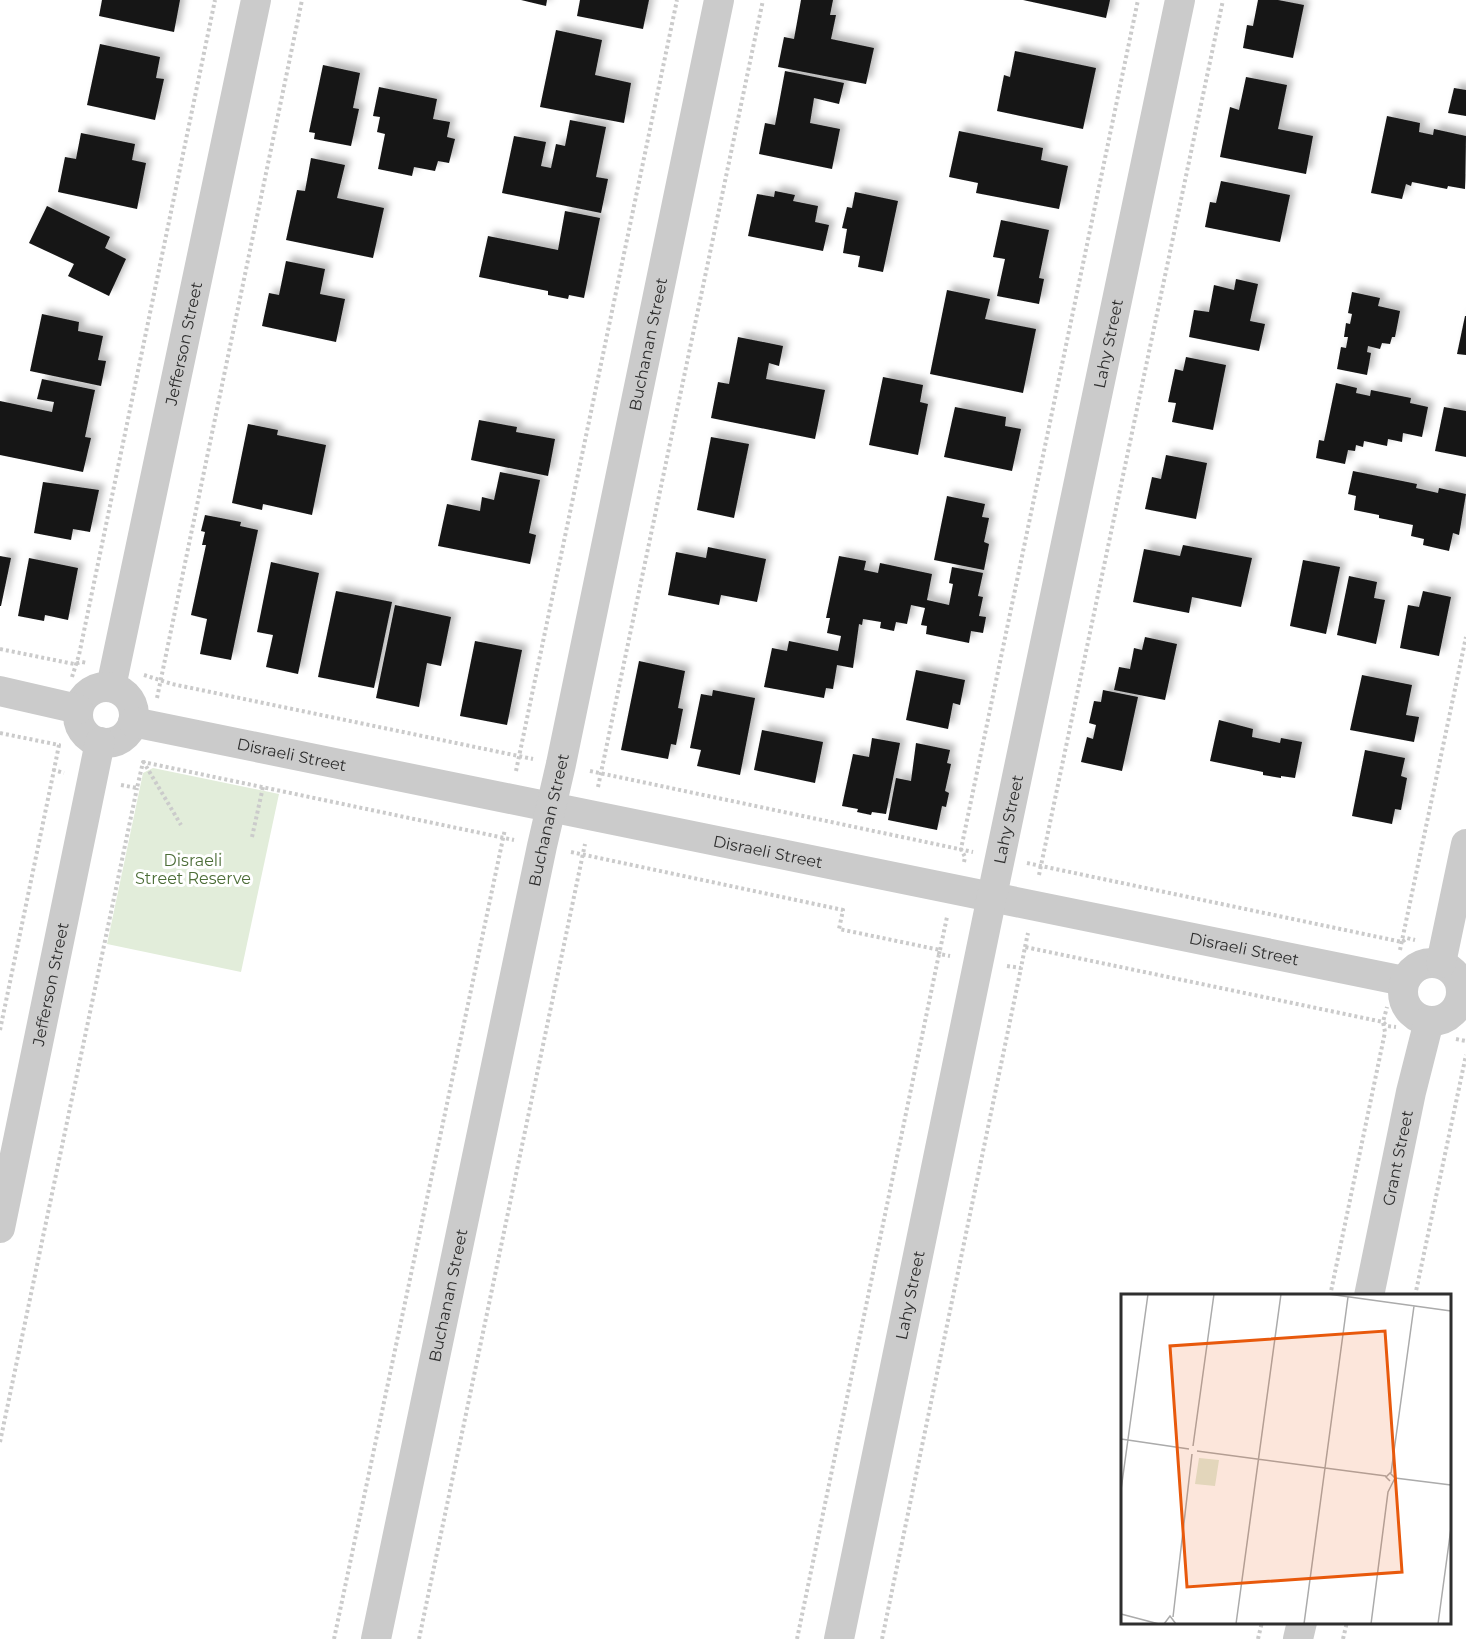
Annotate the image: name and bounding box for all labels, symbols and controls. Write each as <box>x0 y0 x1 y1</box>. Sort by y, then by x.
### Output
street label: Buchanan Street <box>625 275 671 413</box>
street label: Jefferson Street <box>161 280 206 408</box>
street label: Lahy Street <box>1089 297 1127 390</box>
street label: Disraeli Street <box>235 734 349 775</box>
street label: Buchanan Street <box>524 751 573 888</box>
street label: Lahy Street <box>989 772 1027 866</box>
street label: Disraeli Street <box>711 831 825 872</box>
park label: Disraeli Street Reserve <box>135 851 251 888</box>
street label: Jefferson Street <box>28 920 72 1049</box>
street label: Disraeli Street <box>1188 928 1301 969</box>
street label: Grant Street <box>1378 1108 1417 1208</box>
street label: Buchanan Street <box>425 1227 471 1364</box>
street label: Lahy Street <box>891 1248 928 1342</box>
inset map <box>1121 1294 1451 1624</box>

